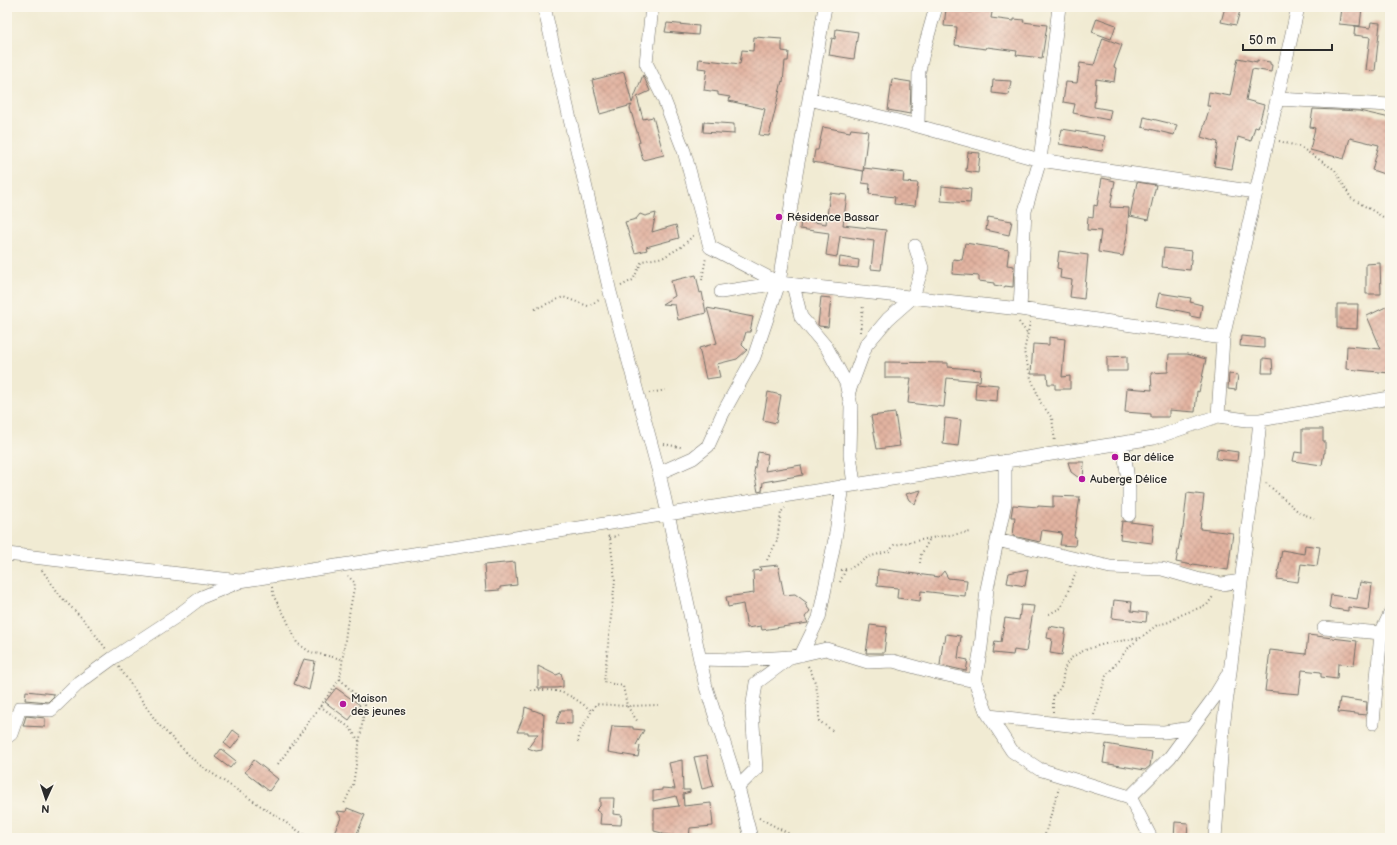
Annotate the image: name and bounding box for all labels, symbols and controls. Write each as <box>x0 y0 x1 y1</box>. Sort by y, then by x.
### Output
scale bar <box>1243 26 1332 52</box>
text: 50 m <box>1249 33 1276 48</box>
place label: Résidence Bassar <box>787 211 880 224</box>
marker: Résidence Bassar <box>774 212 784 222</box>
place label: Bar délice <box>1123 451 1175 464</box>
marker: Bar délice <box>1110 452 1120 462</box>
place label: Auberge Délice <box>1090 473 1167 486</box>
marker: Auberge Délice <box>1077 474 1087 484</box>
place label: Maison des jeunes <box>351 692 406 718</box>
marker: Maison des jeunes <box>338 699 348 709</box>
north arrow <box>26 779 66 819</box>
text: N <box>41 802 50 815</box>

